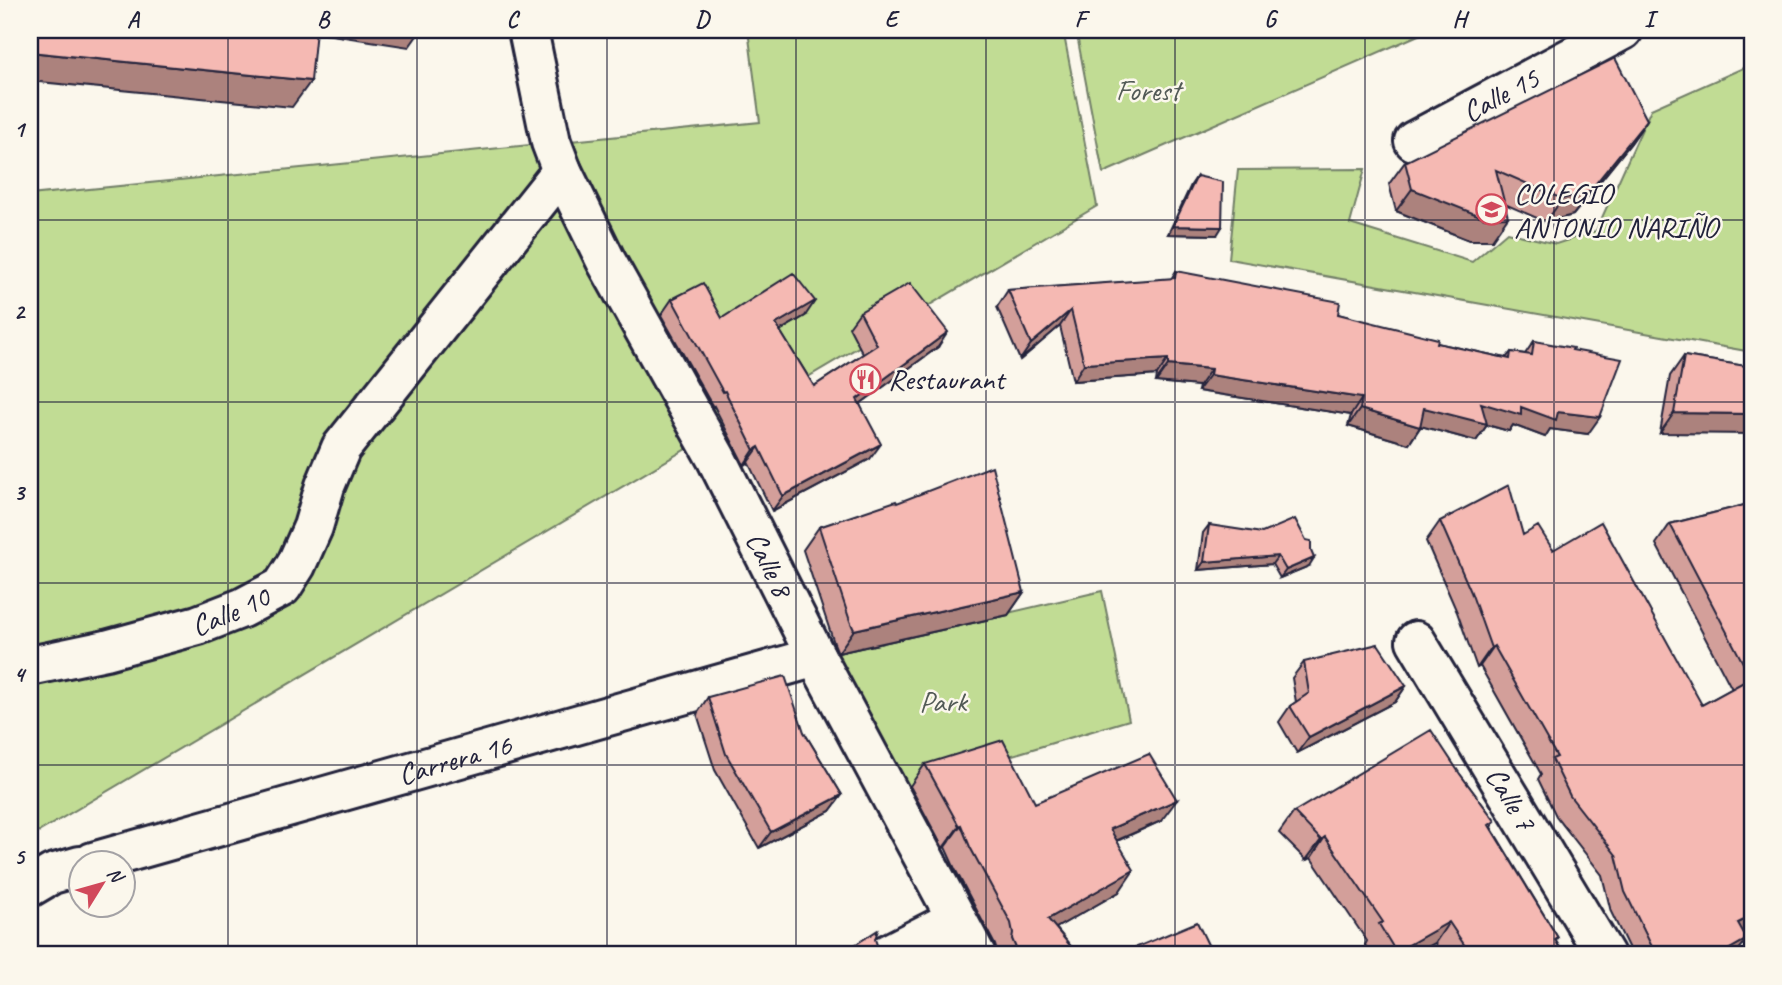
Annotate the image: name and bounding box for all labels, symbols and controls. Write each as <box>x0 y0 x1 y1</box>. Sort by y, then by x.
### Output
text: A <box>127 5 141 34</box>
text: B <box>317 5 331 34</box>
text: C <box>507 5 521 34</box>
text: D <box>695 5 711 34</box>
text: E <box>885 5 901 34</box>
text: F <box>1075 5 1091 34</box>
text: G <box>1264 5 1279 34</box>
text: H <box>1452 5 1470 34</box>
text: I <box>1644 5 1659 34</box>
street label: Calle 15 <box>1456 58 1547 131</box>
park label: Forest <box>1116 71 1184 109</box>
text: 1 <box>14 115 27 144</box>
place label: COLEGIO ANTONIO NARIÑO <box>1514 174 1721 246</box>
school or university icon: COLEGIO ANTONIO NARIÑO <box>1474 193 1508 227</box>
text: 2 <box>14 297 27 326</box>
place label: Restaurant <box>888 360 1007 398</box>
restaurant icon: Restaurant <box>848 362 882 396</box>
text: 3 <box>14 478 27 507</box>
street label: Calle 8 <box>737 525 803 605</box>
street label: Calle 10 <box>186 577 278 645</box>
text: 4 <box>14 660 27 689</box>
park label: Park <box>919 682 969 720</box>
street label: Carrera 16 <box>394 725 517 794</box>
street label: Calle 7 <box>1477 760 1545 839</box>
text: 5 <box>14 842 26 871</box>
north arrow <box>66 848 136 918</box>
text: N <box>102 862 130 889</box>

